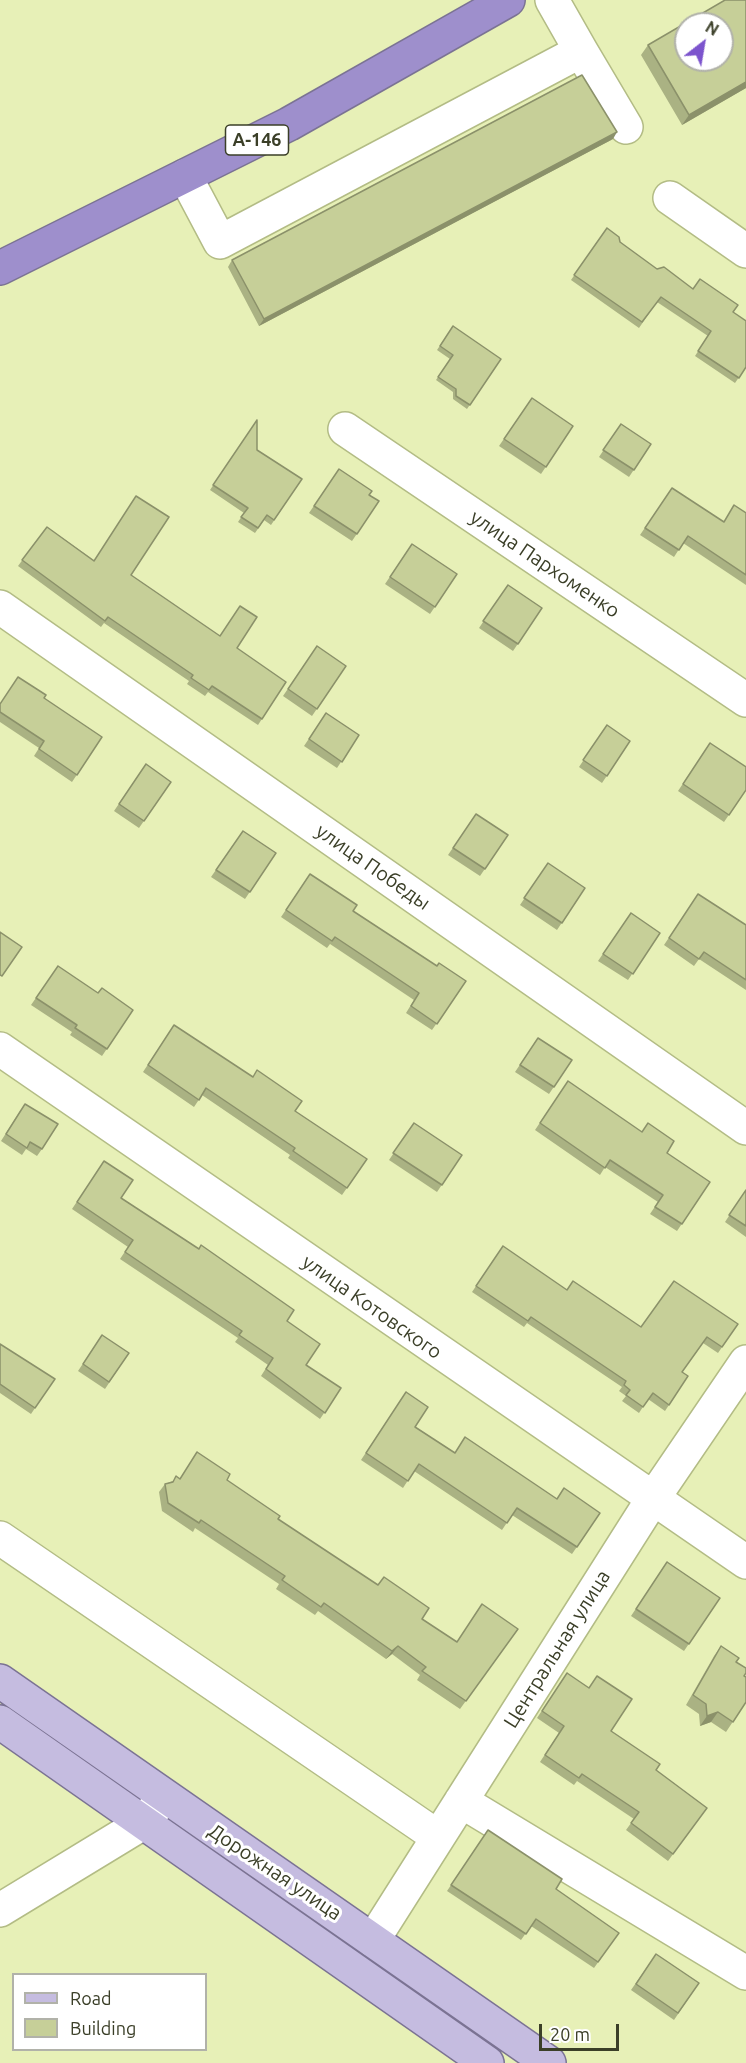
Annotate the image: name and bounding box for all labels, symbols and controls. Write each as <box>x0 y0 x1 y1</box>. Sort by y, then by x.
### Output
north arrow <box>674 12 734 72</box>
text: N <box>702 17 722 39</box>
road number: А-146 <box>226 125 288 155</box>
street label: улица Пархоменко <box>466 505 624 623</box>
street label: улица Победы <box>311 819 435 915</box>
street label: улица Котовского <box>297 1250 447 1364</box>
street label: Центральная улица <box>499 1566 615 1732</box>
street label: Дорожная улица <box>204 1819 346 1925</box>
legend <box>12 1973 207 2051</box>
text: Road <box>70 1988 112 2008</box>
scale bar <box>542 2012 622 2050</box>
text: Building <box>70 2018 136 2038</box>
text: 20 m <box>550 2024 590 2044</box>

